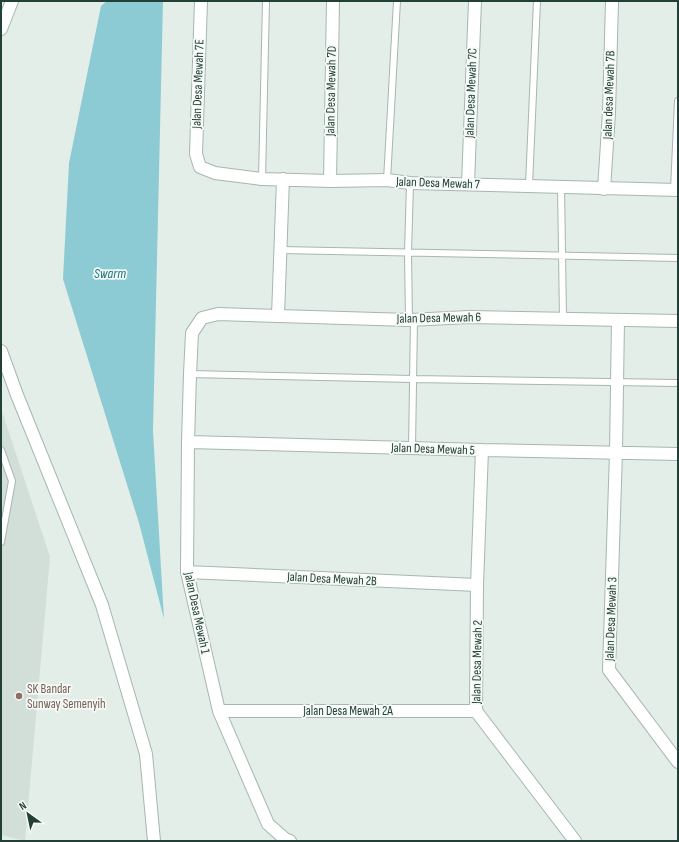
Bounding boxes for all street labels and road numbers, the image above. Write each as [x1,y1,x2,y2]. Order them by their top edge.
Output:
street label: Jalan Desa Mewah 7E [188,39,208,130]
street label: Jalan Desa Mewah 7D [322,46,340,137]
street label: Jalan Desa Mewah 7C [461,48,481,139]
street label: Jalan desa Mewah 7B [599,50,619,141]
street label: Jalan Desa Mewah 7 [395,174,481,192]
street label: Jalan Desa Mewah 6 [396,309,482,327]
street label: Jalan Desa Mewah 5 [390,440,475,458]
street label: Jalan Desa Mewah 2B [286,569,377,589]
street label: Jalan Desa Mewah 1 [180,570,214,656]
street label: Jalan Desa Mewah 3 [602,577,620,662]
street label: Jalan Desa Mewah 2 [468,620,486,705]
street label: Jalan Desa Mewah 2A [302,703,393,719]

